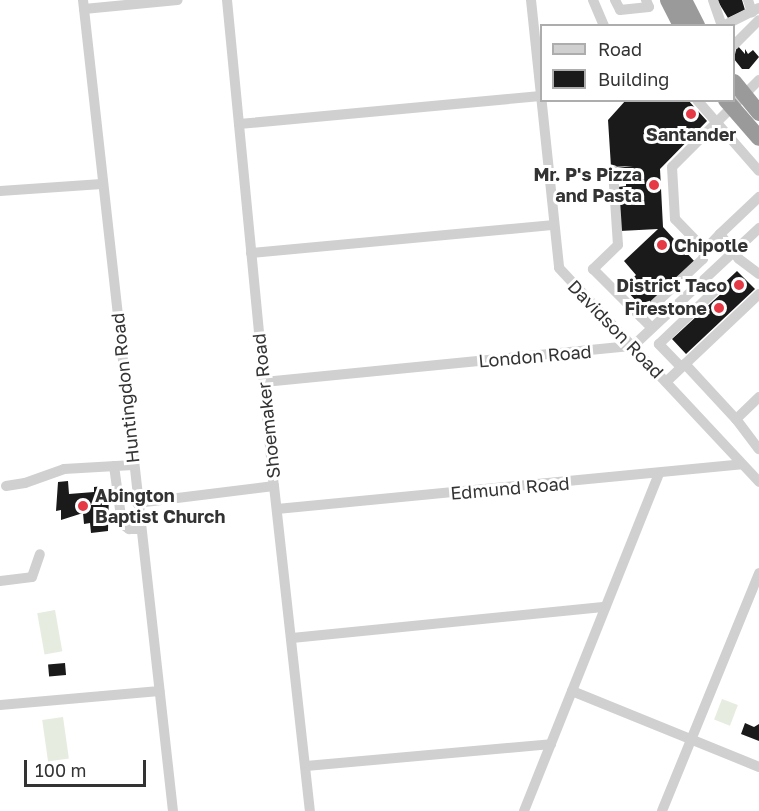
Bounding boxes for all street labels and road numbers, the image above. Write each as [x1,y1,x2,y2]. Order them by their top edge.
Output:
street label: Davidson Road [564,275,668,383]
street label: Huntingdon Road [106,312,144,464]
street label: Shoemaker Road [248,332,284,480]
street label: London Road [478,340,592,372]
street label: Edmund Road [450,472,570,504]

